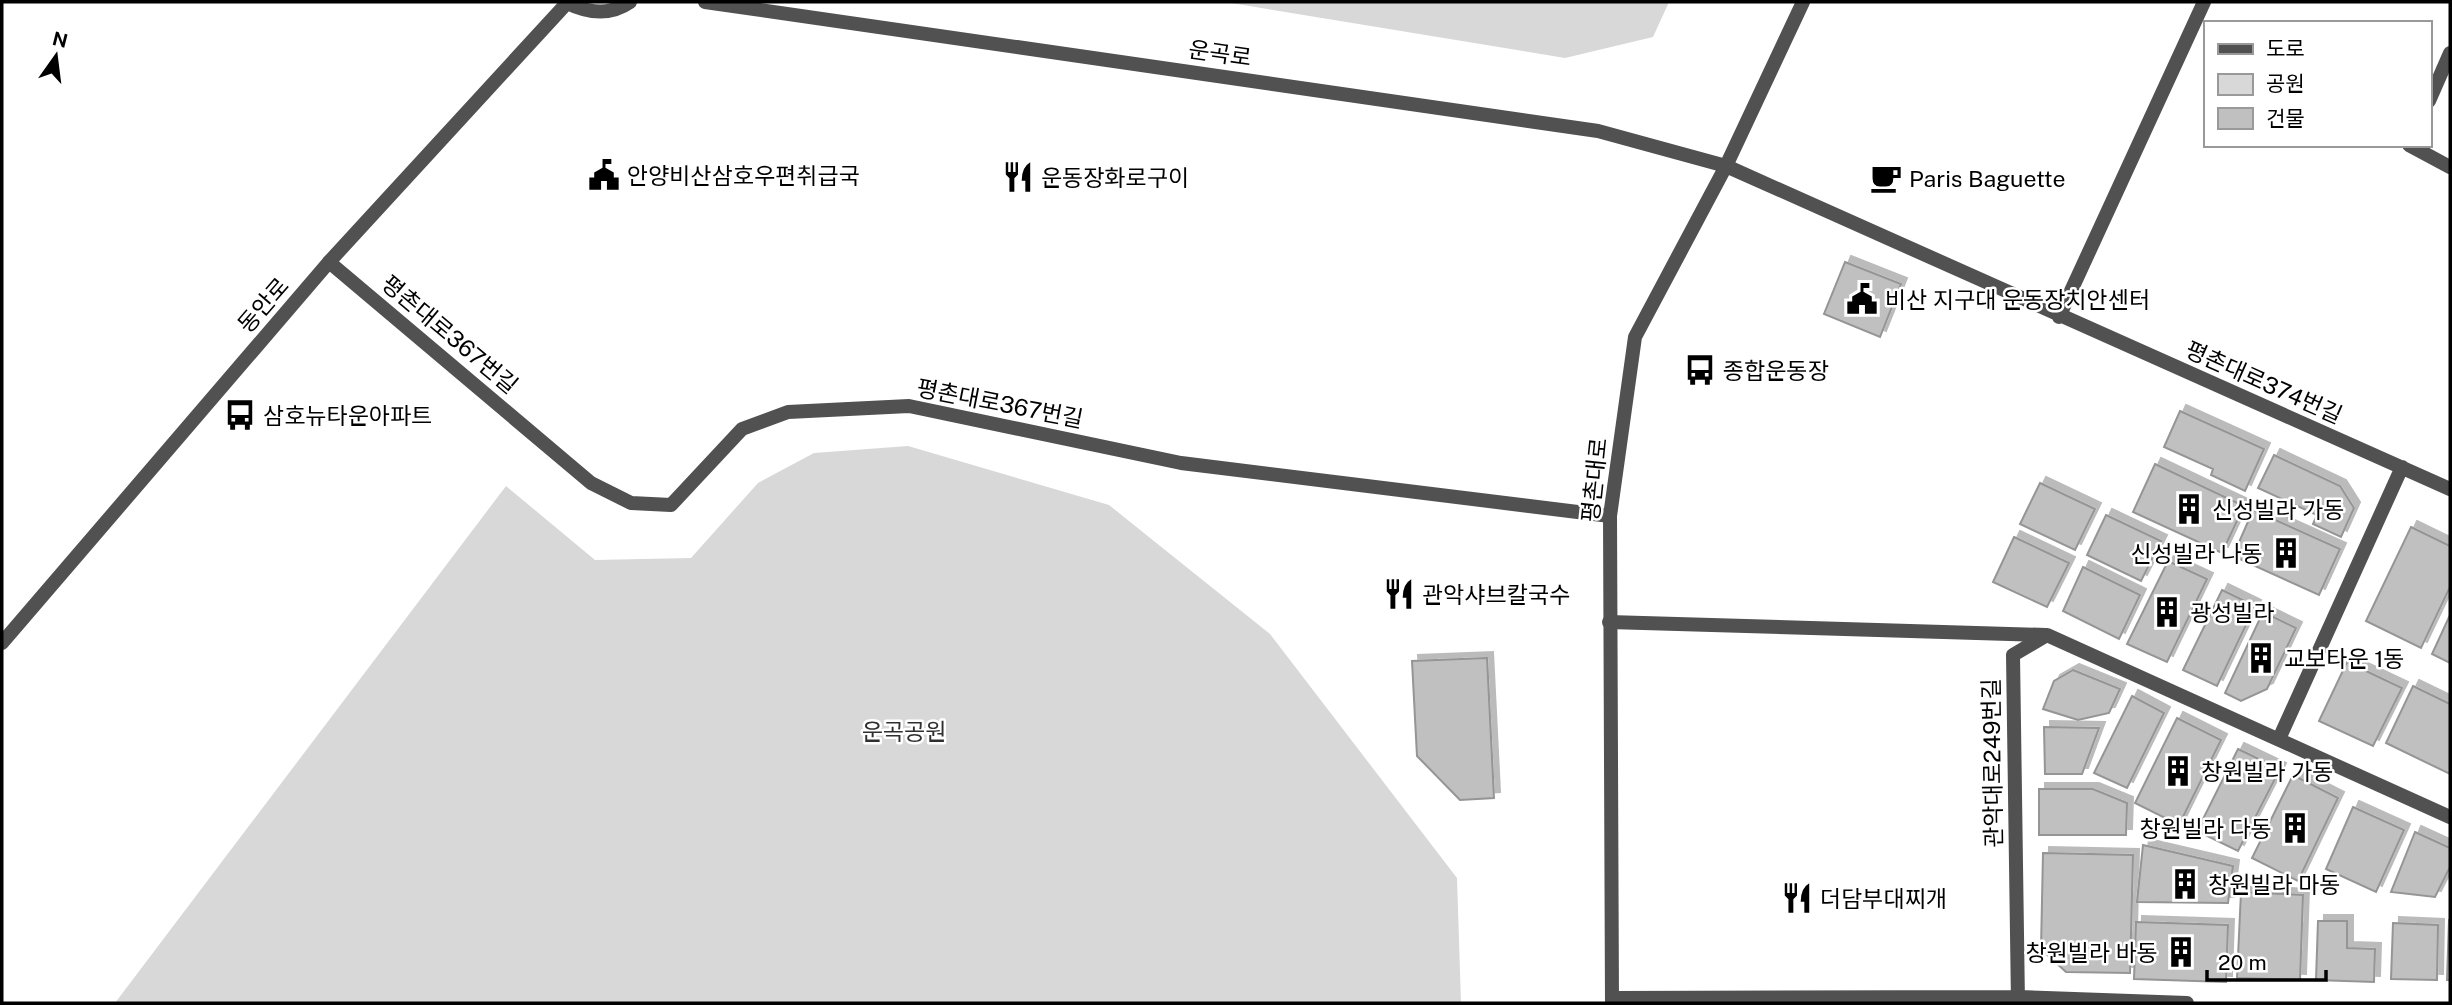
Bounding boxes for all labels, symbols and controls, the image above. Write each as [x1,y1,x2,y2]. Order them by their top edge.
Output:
north arrow [21,21,91,91]
legend [2204,21,2431,147]
text: N [50,27,70,52]
street label: 운곡로 [1187,35,1253,71]
text: 도로 [2266,36,2305,61]
text: 공원 [2266,71,2305,96]
text: 건물 [2266,106,2305,131]
public building icon: 안양비산삼호우편취급국 [587,158,621,192]
restaurant icon: 운동장화로구이 [1001,160,1035,194]
cafe icon: Paris Baguette [1869,161,1903,195]
place label: 안양비산삼호우편취급국 [627,162,860,189]
place label: 운동장화로구이 [1041,164,1189,191]
place label: Paris Baguette [1909,165,2065,192]
street label: 평촌대로367번길 [377,269,523,399]
street label: 동안로 [232,272,294,338]
public building icon: 비산 지구대 운동장치안센터 [1845,282,1879,316]
place label: 비산 지구대 운동장치안센터 [1885,286,2150,313]
street label: 평촌대로374번길 [2181,335,2347,429]
bus stop icon: 종합운동장 [1683,353,1717,387]
place label: 종합운동장 [1723,357,1829,384]
street label: 평촌대로367번길 [914,374,1086,432]
bus stop icon: 삼호뉴타운아파트 [223,398,257,432]
place label: 삼호뉴타운아파트 [263,402,432,429]
street label: 평촌대로 [1576,437,1612,523]
building icon: 신성빌라 가동 [2172,492,2206,526]
place label: 신성빌라 가동 [2212,496,2345,523]
building icon: 신성빌라 나동 [2269,536,2303,570]
place label: 신성빌라 나동 [2130,540,2263,567]
restaurant icon: 관악샤브칼국수 [1382,577,1416,611]
place label: 관악샤브칼국수 [1422,581,1570,608]
building icon: 광성빌라 [2150,595,2184,629]
place label: 광성빌라 [2190,599,2275,626]
building icon: 교보타운 1동 [2244,641,2278,675]
place label: 교보타운 1동 [2284,645,2405,672]
street label: 관악대로249번길 [1977,678,2007,848]
park label: 운곡공원 [862,718,946,745]
building icon: 창원빌라 가동 [2161,754,2195,788]
place label: 창원빌라 가동 [2201,758,2334,785]
building icon: 창원빌라 다동 [2278,811,2312,845]
place label: 창원빌라 다동 [2139,815,2272,842]
building icon: 창원빌라 마동 [2168,867,2202,901]
place label: 창원빌라 마동 [2208,871,2341,898]
restaurant icon: 더담부대찌개 [1780,881,1814,915]
place label: 더담부대찌개 [1820,885,1947,912]
building icon: 창원빌라 바동 [2164,935,2198,969]
place label: 창원빌라 바동 [2025,939,2158,966]
scale bar [2207,939,2326,983]
text: 20 m [2218,950,2267,975]

